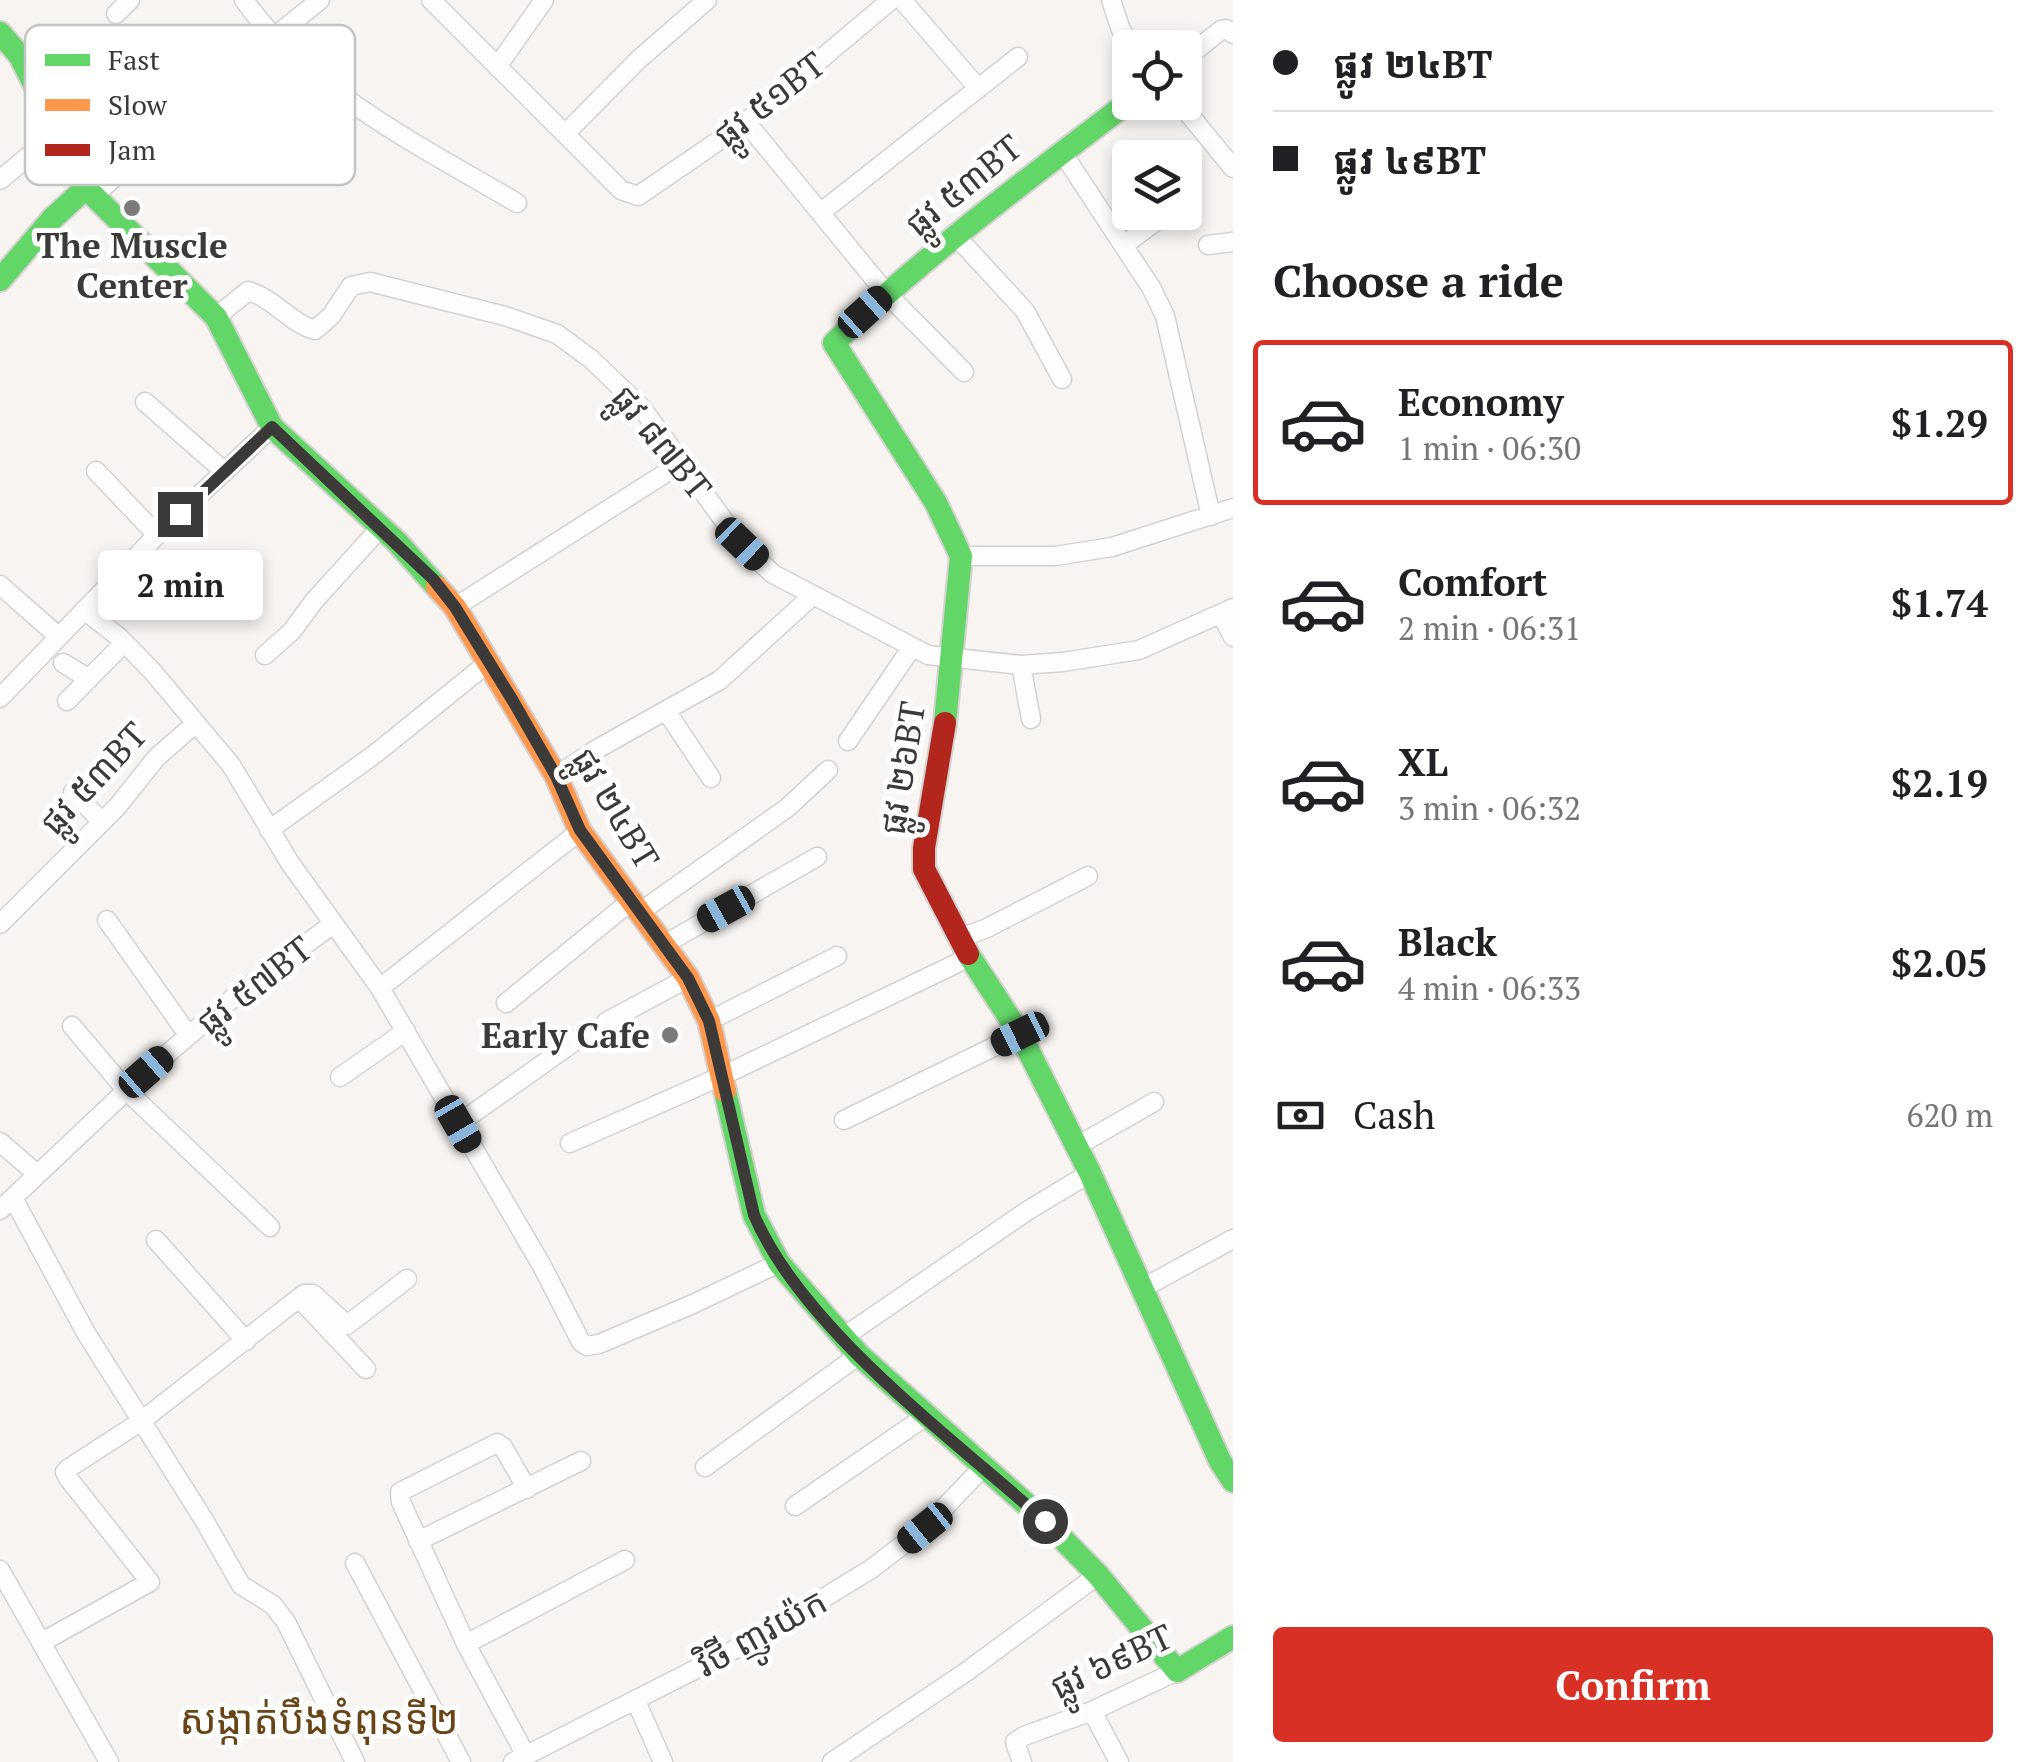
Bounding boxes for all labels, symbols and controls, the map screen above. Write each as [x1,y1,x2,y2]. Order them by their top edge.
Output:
legend [25,25,355,185]
map controls [1112,30,1202,230]
button: locate [1112,30,1202,120]
text: ផ្លូវ ២៤BT [1333,39,1492,89]
text: Fast [108,41,160,78]
street label: ផ្លូវ ៥១BT [704,41,840,164]
text: Slow [108,86,168,123]
street label: ផ្លូវ ៥៣BT [895,124,1037,253]
text: Jam [108,131,156,168]
text: ផ្លូវ ៤៩BT [1333,135,1486,185]
button: layers [1112,140,1202,230]
marker: The Muscle Center [121,197,143,219]
place label: The Muscle Center [36,222,228,308]
text: Choose a ride [1273,250,1564,310]
car [833,281,897,343]
street label: ផ្លូវ ៨៧BT [594,375,722,515]
text: Economy [1398,377,1564,427]
icon: car [1278,378,1368,468]
text: $1.29 [1891,398,1988,448]
text: 1 min · 06:30 [1398,427,1581,469]
route end [158,492,203,537]
car [710,512,774,576]
callout: 2 min [98,549,262,619]
text: Comfort [1398,557,1547,607]
icon: car [1278,558,1368,648]
text: 2 min [137,564,224,606]
text: $1.74 [1891,578,1988,628]
text: 2 min · 06:31 [1398,607,1581,649]
street label: ផ្លូវ ២៦BT [869,698,944,839]
street label: ផ្លូវ ៥៣BT [29,712,164,850]
text: XL [1398,737,1448,787]
icon: car [1278,738,1368,828]
street label: ផ្លូវ ២៤BT [554,739,670,882]
text: $2.19 [1891,758,1988,808]
text: 3 min · 06:32 [1398,787,1581,829]
car [692,881,760,937]
text: Black [1398,917,1497,967]
icon: car [1278,918,1368,1008]
street label: ផ្លូវ ៥៧BT [187,925,327,1052]
text: $2.05 [1891,938,1988,988]
text: 4 min · 06:33 [1398,967,1581,1009]
car [986,1007,1054,1061]
place label: Early Cafe [481,1012,650,1058]
marker: Early Cafe [659,1024,681,1046]
car [114,1041,178,1103]
icon: cash [1273,1088,1328,1143]
text: Cash [1353,1090,1435,1140]
car [430,1091,486,1157]
text: 620 m [1906,1094,1993,1136]
car [892,1497,958,1559]
route start [1023,1499,1068,1544]
street label: វិថី ញូវយ៉ក [687,1577,838,1694]
street label: ផ្លូវ ៦៩BT [1042,1613,1183,1718]
button: Confirm [1273,1627,1993,1742]
district label: សង្កាត់បឹងទំពុនទី២ [179,1692,459,1745]

